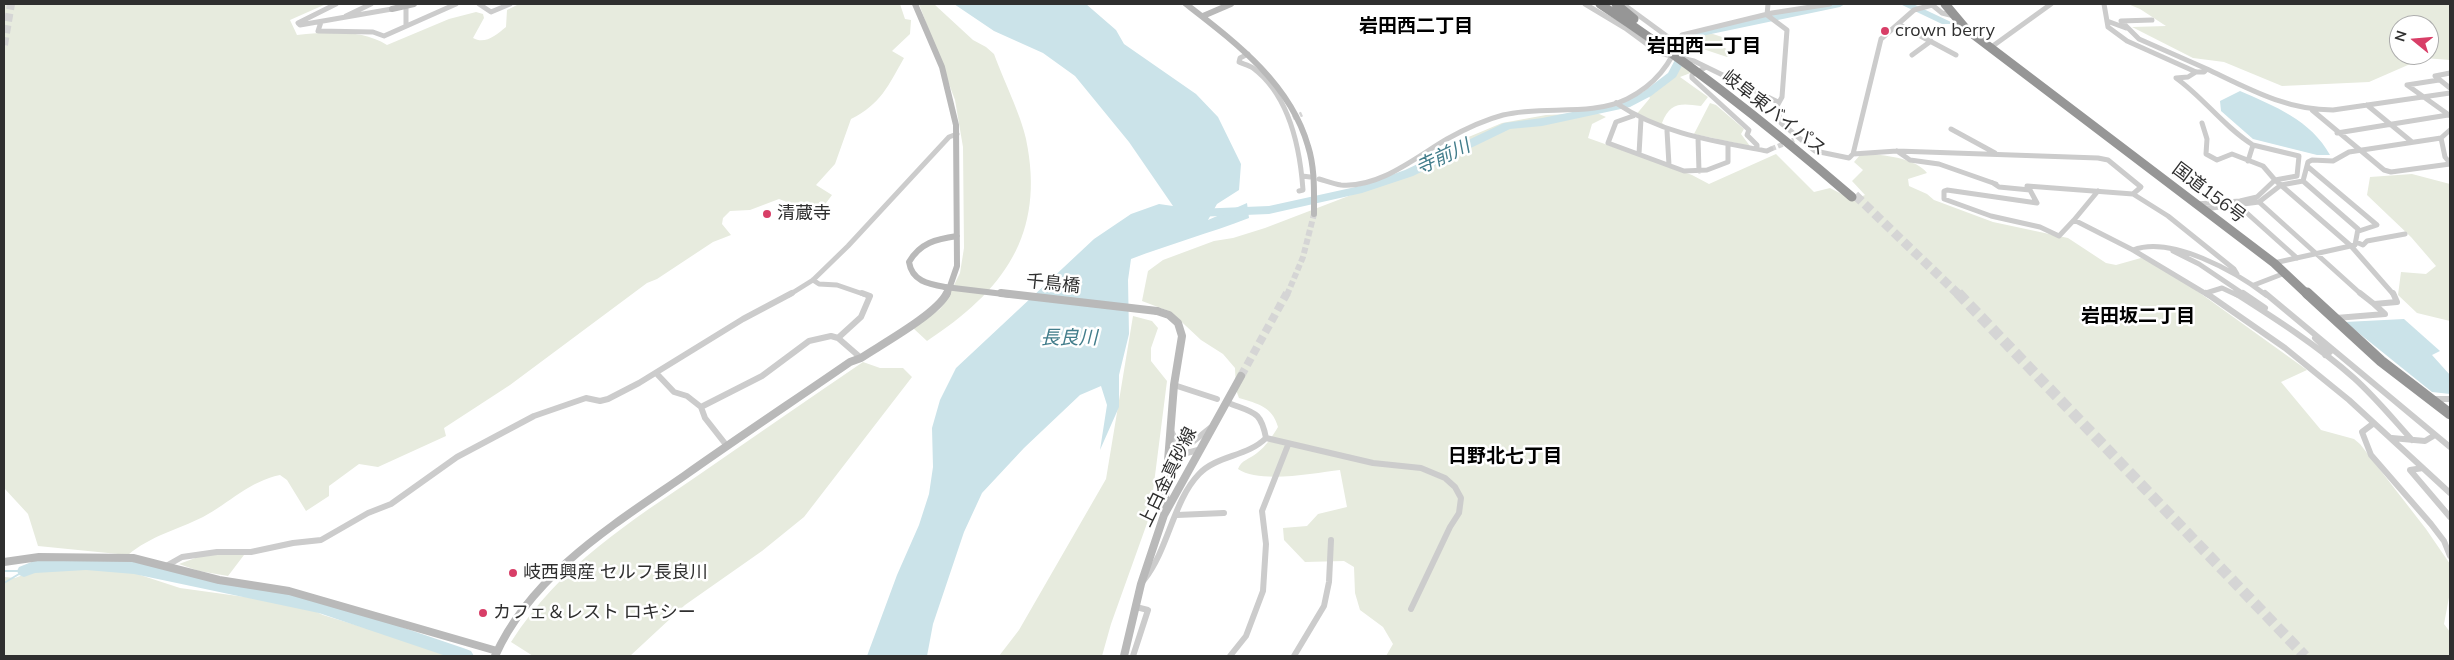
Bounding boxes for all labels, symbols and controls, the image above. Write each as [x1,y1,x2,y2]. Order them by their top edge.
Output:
district label: 岩田西二丁目 [1359,15,1473,37]
north arrow [2389,15,2439,65]
place label: crown berry [1895,20,1995,42]
marker: crown berry [1879,25,1891,37]
text: N [2390,28,2411,44]
district label: 岩田西一丁目 [1647,35,1761,57]
street label: 岐阜東バイパス [1718,66,1830,160]
water label: 寺前川 [1412,135,1474,179]
street label: 国道156号 [2168,158,2250,228]
place label: 清蔵寺 [777,203,831,225]
marker: 清蔵寺 [761,208,773,220]
street label: 千鳥橋 [1025,270,1081,298]
district label: 岩田坂二丁目 [2081,305,2195,327]
water label: 長良川 [1041,327,1097,349]
street label: 上白金真砂線 [1135,424,1201,530]
district label: 日野北七丁目 [1448,445,1562,467]
place label: 岐西興産 セルフ長良川 [523,562,708,584]
marker: 岐西興産 セルフ長良川 [507,567,519,579]
place label: カフェ＆レスト ロキシー [493,602,696,624]
marker: カフェ＆レスト ロキシー [477,607,489,619]

